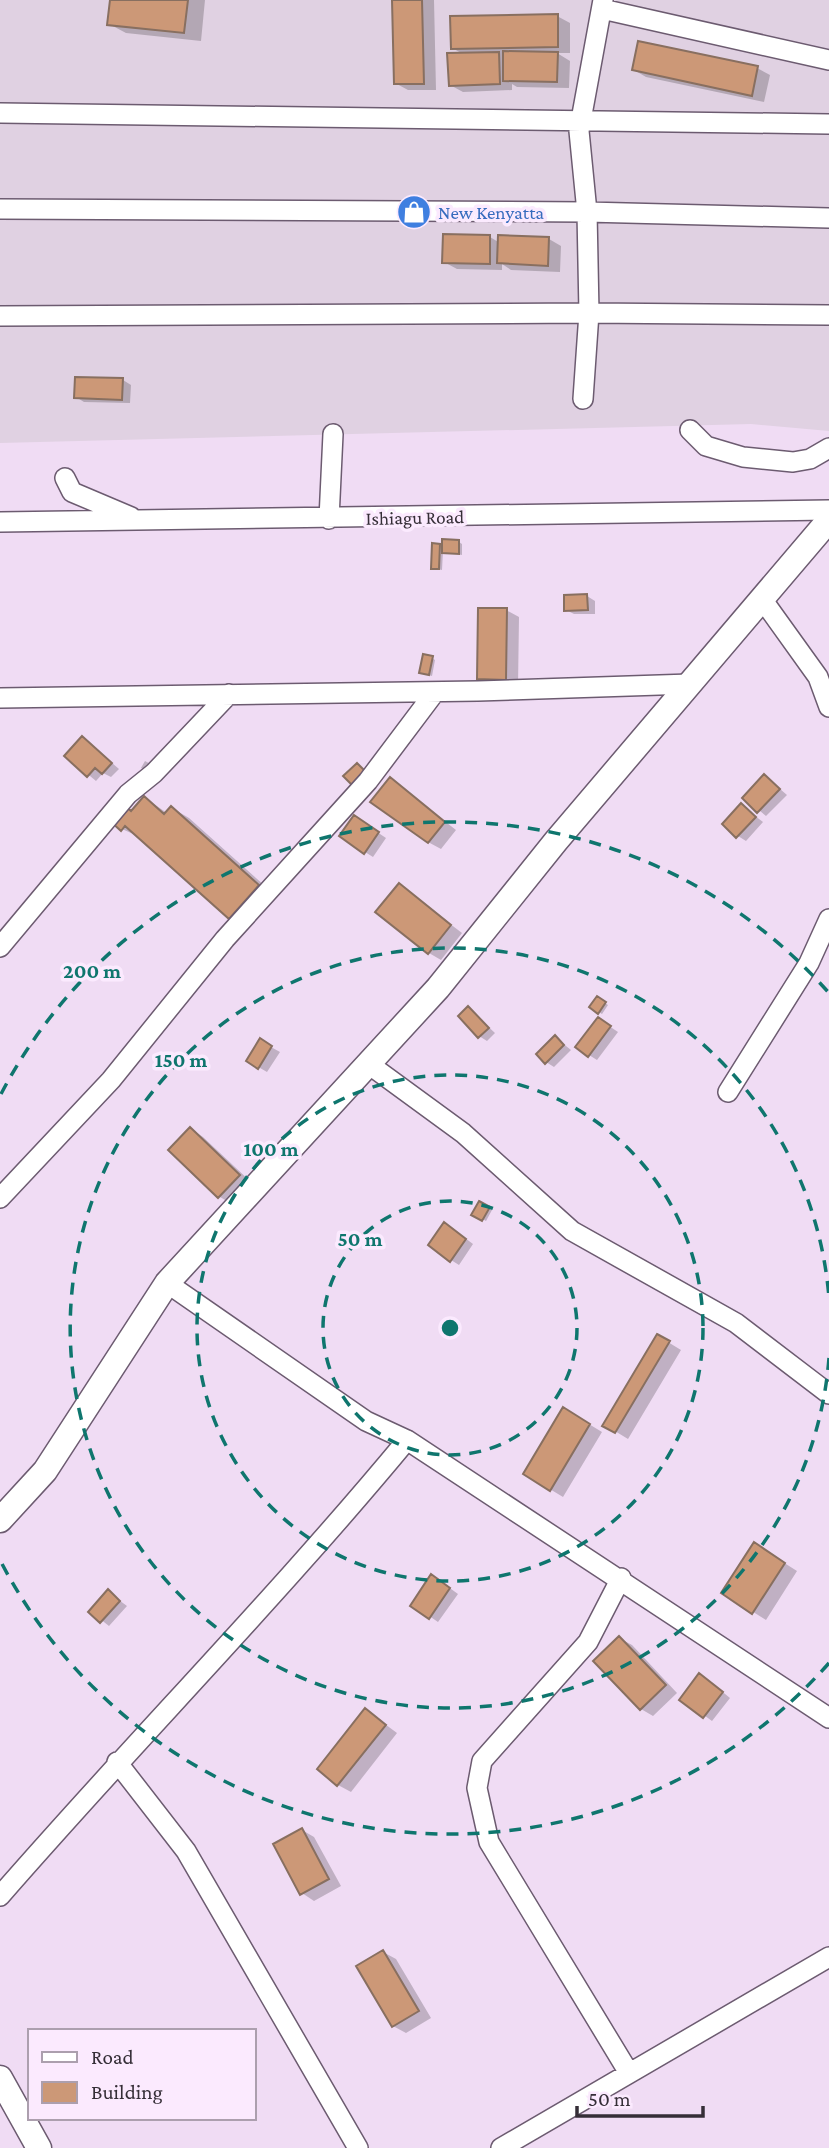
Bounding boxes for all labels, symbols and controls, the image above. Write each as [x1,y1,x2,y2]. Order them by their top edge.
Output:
shop icon: New Kenyatta [395,193,433,231]
place label: New Kenyatta [438,202,544,223]
street label: Ishiagu Road [366,506,464,529]
text: 200 m [63,959,121,983]
text: 150 m [155,1048,208,1072]
text: 100 m [243,1137,299,1161]
text: 50 m [338,1227,383,1251]
centre of rings [438,1316,462,1340]
legend [28,2029,256,2120]
text: Road [91,2045,134,2069]
scale bar [577,2074,703,2118]
text: Building [91,2080,163,2104]
text: 50 m [588,2087,631,2111]

